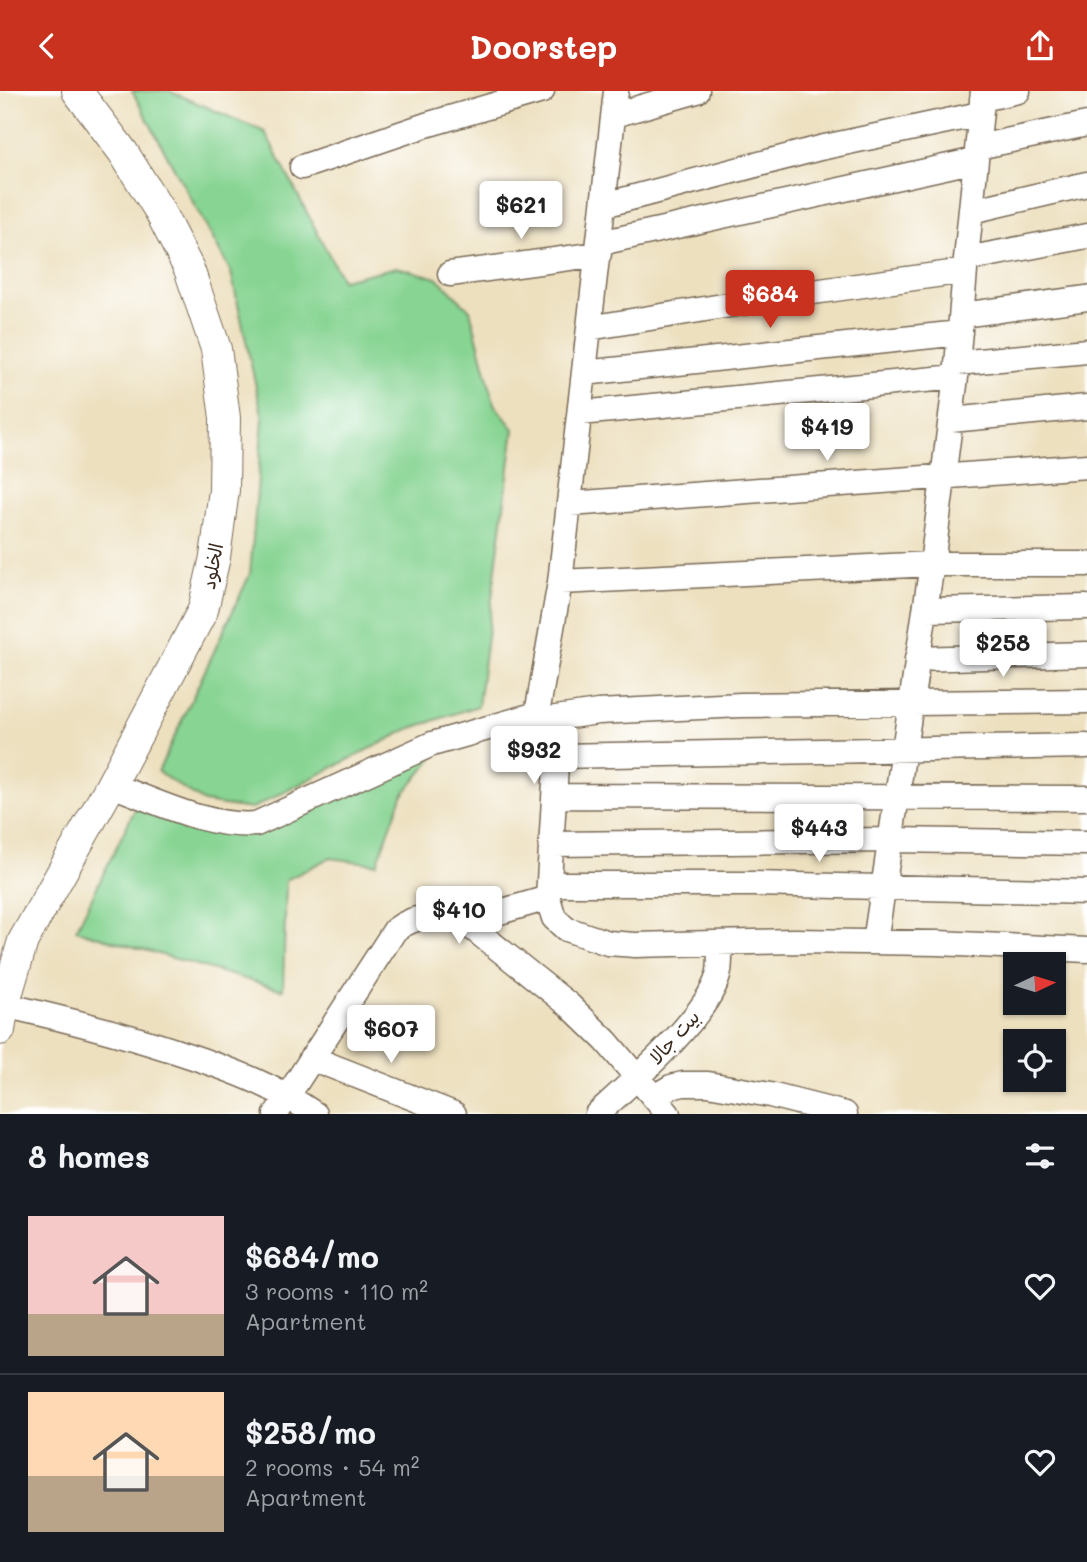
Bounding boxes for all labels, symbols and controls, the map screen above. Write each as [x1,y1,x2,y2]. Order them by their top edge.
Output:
text: Doorstep [469,25,618,67]
icon: back [28,27,66,65]
icon: share [1021,27,1059,65]
pin: $621 [480,181,562,241]
text: $621 [495,189,547,219]
pin: $684 [729,271,811,330]
text: $684 [742,278,798,308]
pin: $419 [786,403,868,463]
text: $419 [801,411,853,441]
street label: الخلود [195,541,228,591]
pin: $258 [962,619,1044,679]
text: $258 [976,627,1030,657]
pin: $932 [493,727,575,786]
text: $932 [507,734,561,764]
pin: $443 [778,805,860,864]
text: $443 [790,812,848,842]
pin: $410 [418,887,500,946]
text: $410 [432,894,486,924]
north arrow [1003,952,1066,1015]
map controls [1003,952,1066,1092]
street label: بيت جالا [643,1004,705,1069]
pin: $607 [350,1005,432,1065]
text: $607 [363,1013,419,1043]
button: locate [1003,1029,1066,1092]
text: 8 homes [28,1136,150,1176]
icon: filters [1021,1137,1059,1175]
text: $684/mo [245,1236,379,1276]
icon: home [84,1244,168,1328]
icon: heart [1021,1267,1059,1305]
text: 3 rooms · 110 m² [245,1276,428,1306]
text: Apartment [245,1306,367,1336]
text: $258/mo [245,1412,376,1452]
icon: home [84,1420,168,1504]
icon: heart [1021,1443,1059,1481]
text: 2 rooms · 54 m² [245,1452,420,1482]
text: Apartment [245,1482,367,1512]

